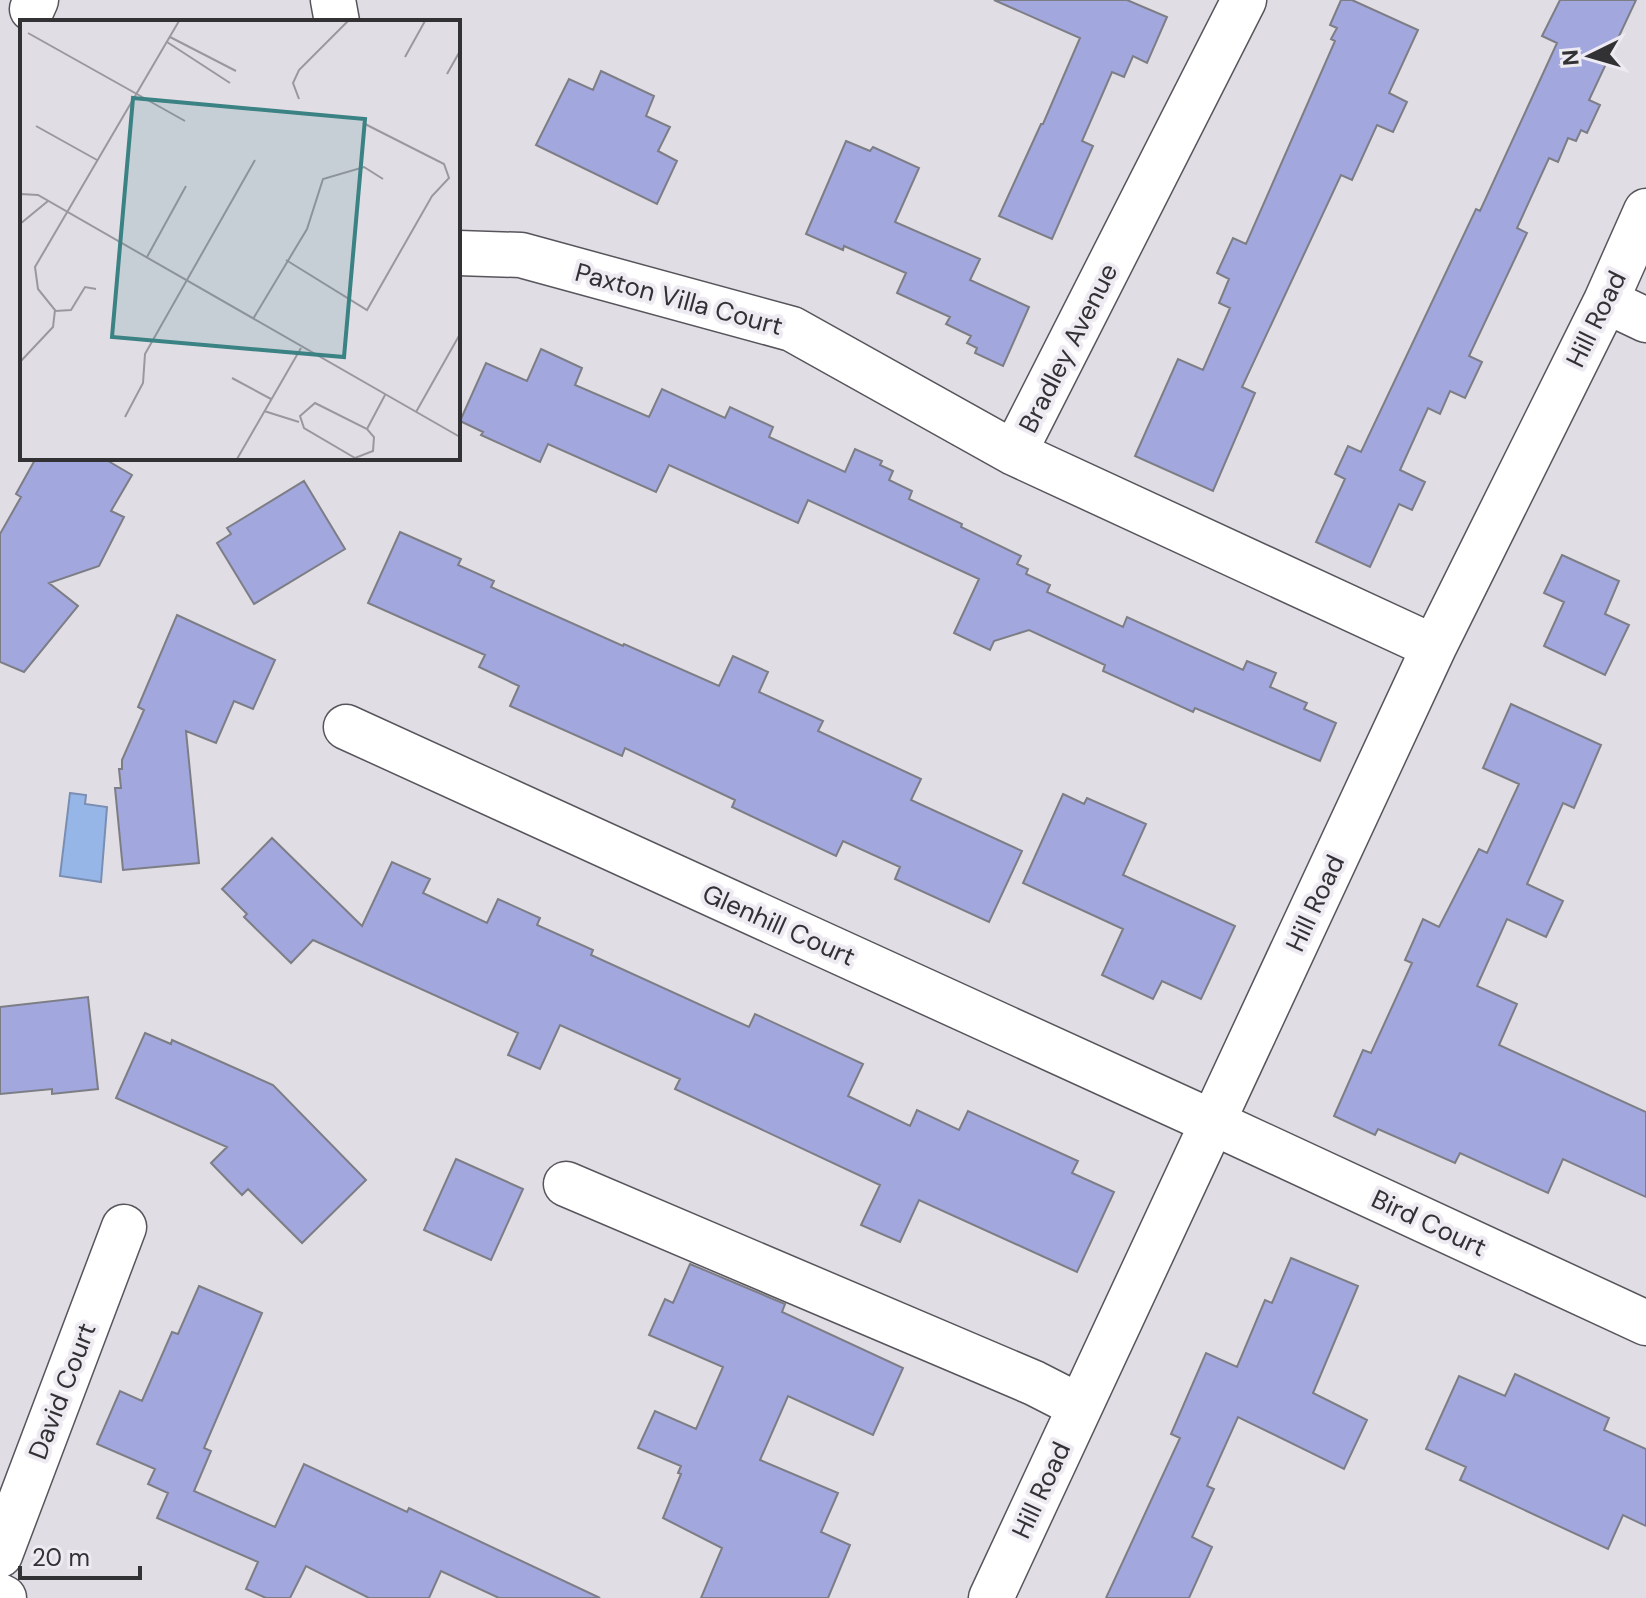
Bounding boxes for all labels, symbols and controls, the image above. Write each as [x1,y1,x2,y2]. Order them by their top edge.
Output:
north arrow [1550,16,1630,96]
inset map [20,20,460,460]
text: N [1555,48,1586,67]
street label: Paxton Villa Court [571,255,787,343]
street label: Bradley Avenue [1011,258,1125,438]
street label: Hill Road [1558,265,1634,373]
street label: Hill Road [1278,849,1352,957]
street label: Glenhill Court [697,876,861,974]
street label: Bird Court [1366,1182,1492,1264]
street label: David Court [20,1318,104,1464]
street label: Hill Road [1004,1436,1078,1544]
scale bar [20,1530,140,1580]
text: 20 m [32,1542,90,1573]

